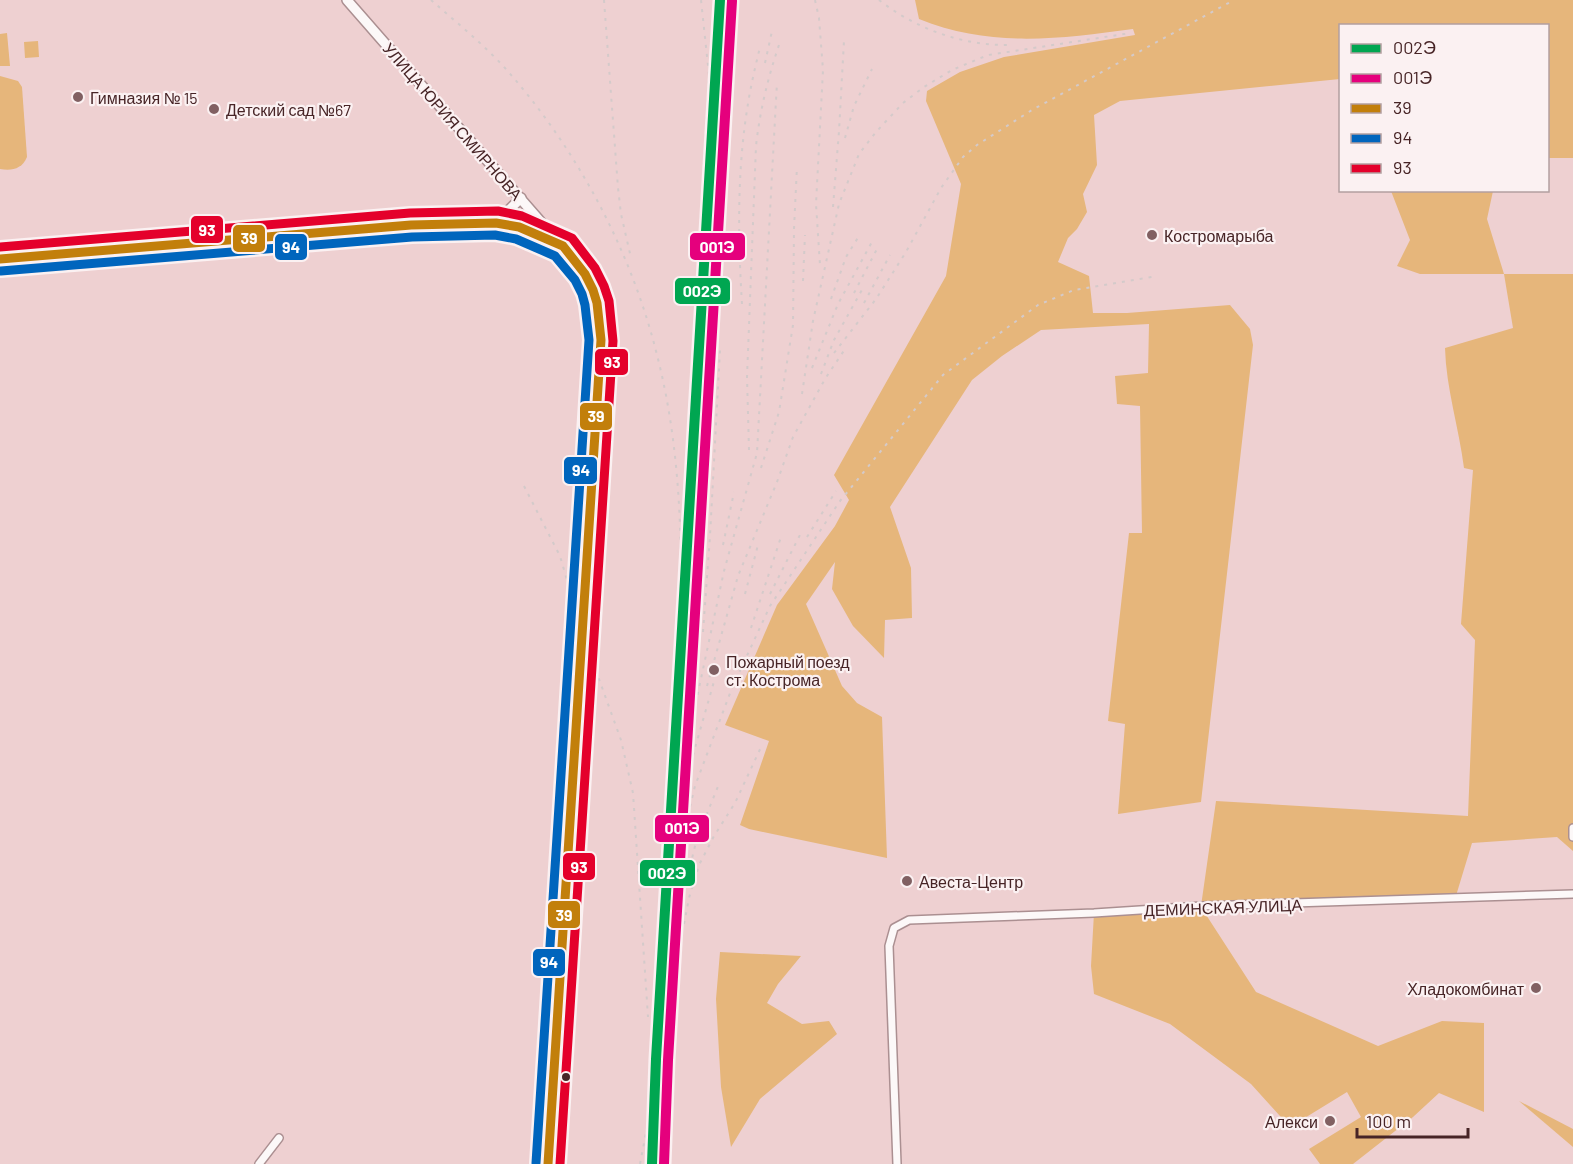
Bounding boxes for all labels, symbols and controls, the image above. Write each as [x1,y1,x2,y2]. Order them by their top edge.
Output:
legend [1339,24,1549,192]
text: 002Э [1393,36,1436,58]
street label: УЛИЦА ЮРИЯ СМИРНОВА [380,38,527,204]
text: 001Э [1393,66,1432,88]
place label: Гимназия № 15 [90,88,198,107]
marker: Гимназия № 15 [71,90,85,104]
text: 39 [1393,96,1412,118]
place label: Детский сад №67 [226,100,351,119]
marker: Детский сад №67 [207,102,221,116]
text: 94 [1393,126,1412,148]
text: 93 [1393,156,1412,178]
line badge: 93 [190,215,224,244]
text: 93 [198,220,216,239]
line badge: 39 [232,224,266,253]
place label: Костромарыба [1164,226,1273,245]
text: 39 [240,228,258,247]
marker: Костромарыба [1145,228,1159,242]
line badge: 001Э [689,232,746,261]
line badge: 94 [274,233,308,261]
text: 94 [282,237,300,256]
text: 001Э [699,237,735,256]
line badge: 002Э [674,277,731,305]
text: 002Э [683,281,721,300]
line badge: 93 [594,348,629,376]
text: 93 [603,352,621,371]
line badge: 39 [579,402,613,431]
text: 39 [587,406,605,425]
line badge: 94 [563,456,598,485]
text: 94 [572,460,590,479]
place label: Пожарный поезд ст. Кострома [726,652,850,689]
marker: Пожарный поезд ст. Кострома [707,663,721,677]
line badge: 001Э [654,814,710,843]
text: 001Э [664,818,700,837]
line badge: 93 [562,852,596,881]
text: 93 [570,857,588,876]
line badge: 002Э [639,859,696,887]
text: 002Э [648,863,686,882]
place label: Авеста-Центр [919,872,1023,891]
marker: Авеста-Центр [900,874,914,888]
street label: ДЕМИНСКАЯ УЛИЦА [1144,895,1303,919]
line badge: 39 [547,900,581,929]
text: 39 [555,905,573,924]
line badge: 94 [532,948,566,977]
text: 94 [540,952,558,971]
place label: Хладокомбинат [1407,979,1525,998]
marker: Хладокомбинат [1529,981,1543,995]
unlabelled marker [560,1071,572,1083]
scale bar [1357,1101,1468,1139]
text: 100 m [1366,1110,1411,1132]
place label: Алекси [1265,1112,1318,1131]
marker: Алекси [1323,1114,1337,1128]

